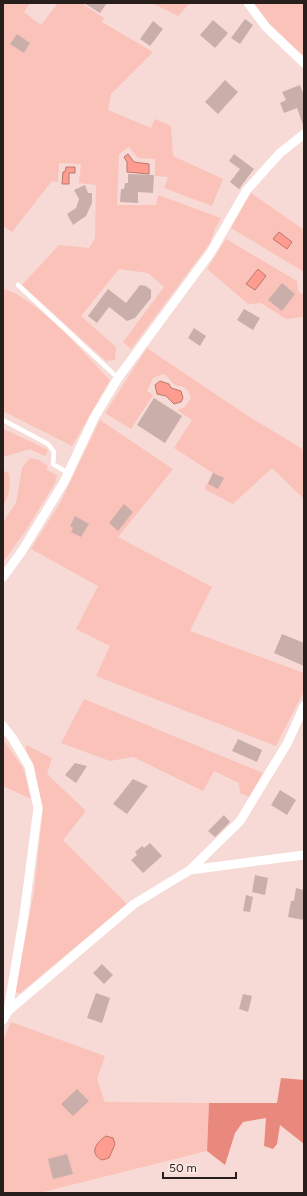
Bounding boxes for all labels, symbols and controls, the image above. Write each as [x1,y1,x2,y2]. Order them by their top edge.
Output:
scale bar [163,1154,236,1180]
text: 50 m [169,1161,197,1175]

